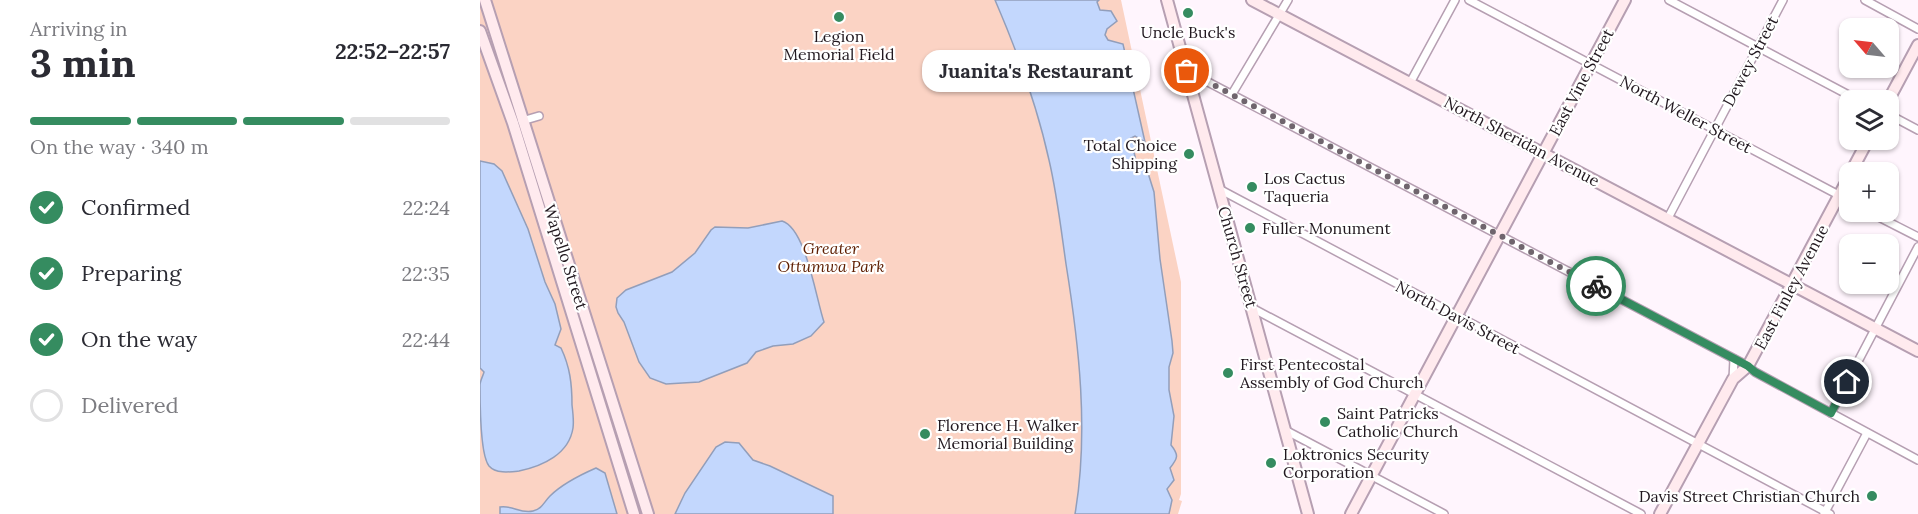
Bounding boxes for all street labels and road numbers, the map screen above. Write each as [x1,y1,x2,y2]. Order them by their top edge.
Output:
street label: Dewey Street [1718,12,1783,110]
street label: East Vine Street [1544,24,1618,139]
street label: North Weller Street [1617,71,1756,158]
street label: North Sheridan Avenue [1441,92,1603,191]
street label: Wapello Street [540,202,593,313]
street label: Church Street [1214,204,1262,311]
street label: East Finley Avenue [1750,221,1833,353]
street label: North Davis Street [1392,276,1524,359]

